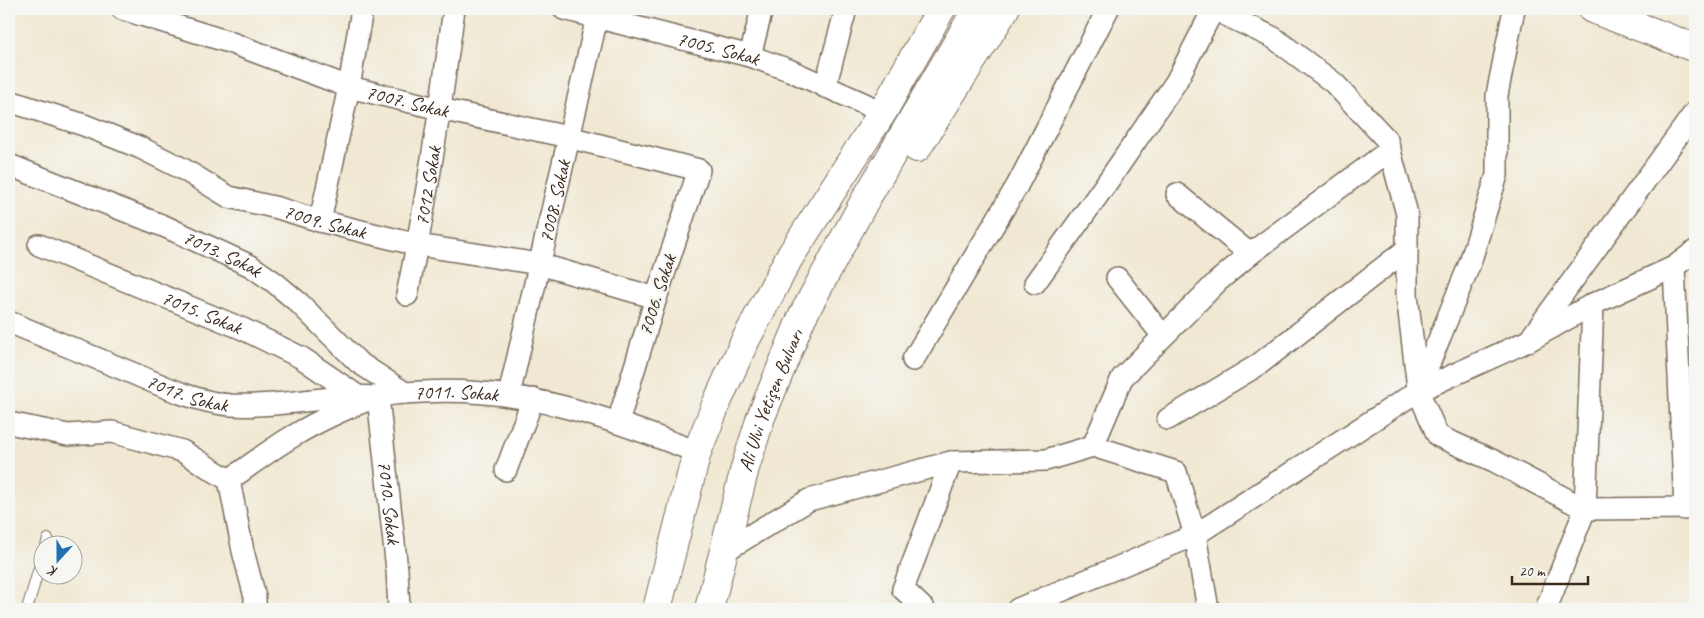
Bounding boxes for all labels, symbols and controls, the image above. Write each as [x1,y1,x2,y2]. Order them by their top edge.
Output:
street label: 7005. Sokak [674,26,764,71]
street label: 7007. Sokak [363,79,452,123]
street label: 7012 Sokak [408,143,447,228]
street label: 7008. Sokak [532,156,576,245]
street label: 7009. Sokak [281,198,370,245]
street label: 7013. Sokak [179,224,268,283]
street label: 7006. Sokak [632,250,682,339]
street label: 7015. Sokak [158,284,247,340]
street label: Ali Ulvi Yetişen Bulvarı [732,324,809,474]
street label: 7017. Sokak [143,368,231,417]
street label: 7011. Sokak [414,379,501,407]
street label: 7010. Sokak [373,459,407,547]
north arrow [32,536,82,586]
scale bar [1512,553,1588,585]
text: K [44,561,60,581]
text: 20 m [1519,562,1546,581]

